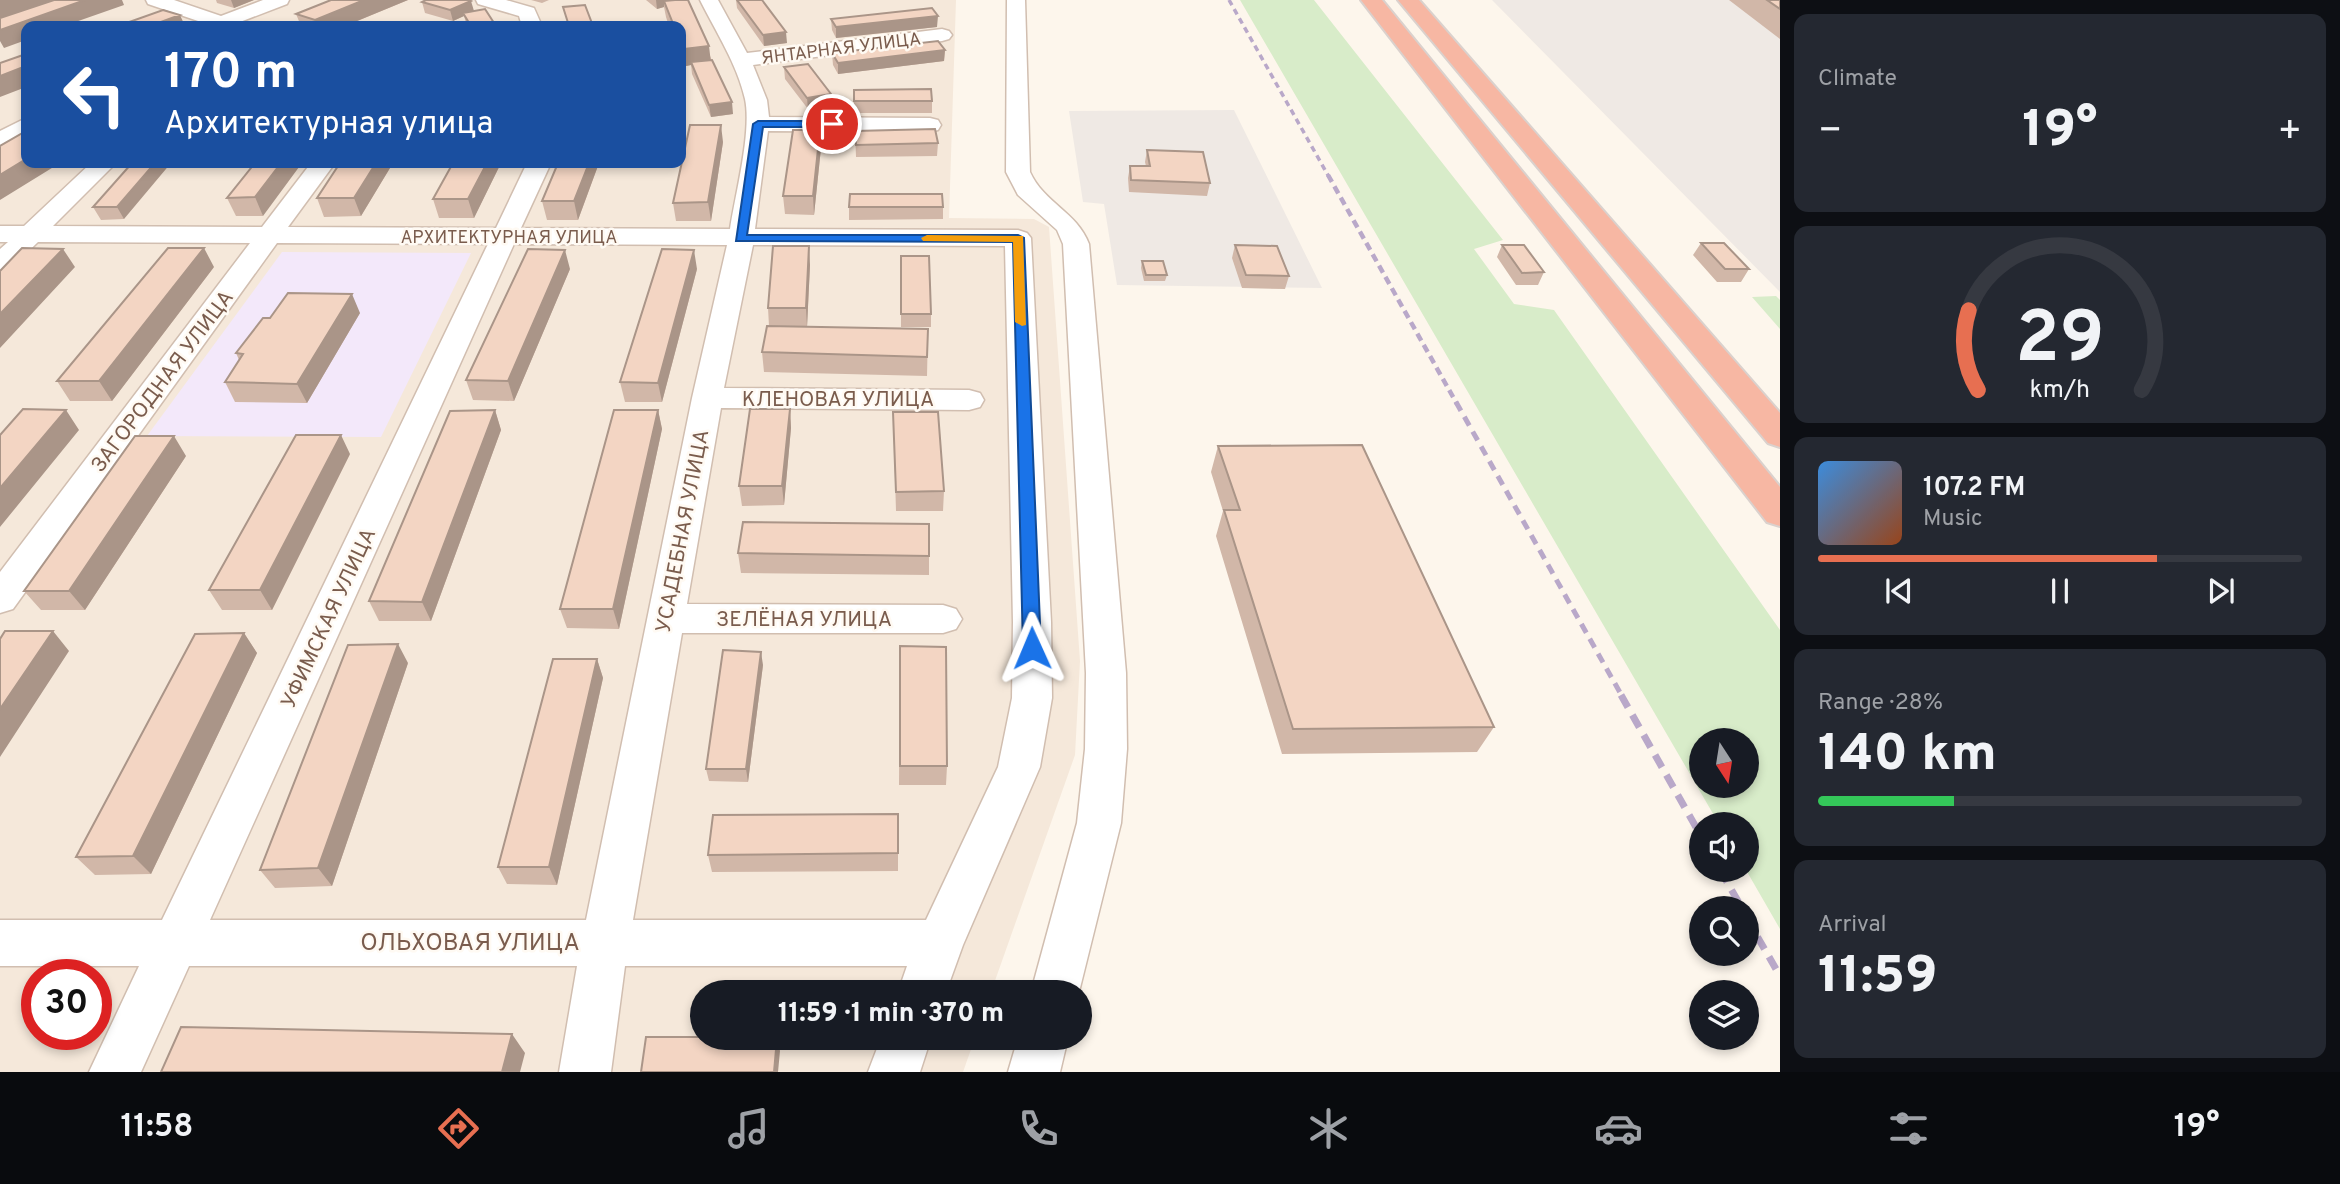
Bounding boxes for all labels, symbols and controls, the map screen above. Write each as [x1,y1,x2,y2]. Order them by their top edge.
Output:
street label: ЯНТАРНАЯ УЛИЦА [760,28,922,71]
text: 170 m [164,44,297,106]
icon: left [49,49,140,140]
text: Climate [1818,65,1897,94]
pin [802,94,862,154]
text: 19° [2022,99,2098,165]
text: Архитектурная улица [164,105,493,145]
icon: arrive [813,105,851,143]
text: − [1818,108,1843,157]
text: + [2277,108,2302,157]
street label: АРХИТЕКТУРНАЯ УЛИЦА [401,227,617,250]
street label: ЗАГОРОДНАЯ УЛИЦА [86,285,241,478]
text: 29 [2015,297,2105,389]
text: km/h [2030,375,2090,407]
street label: КЛЕНОВАЯ УЛИЦА [742,387,934,414]
street label: УСАДЕБНАЯ УЛИЦА [651,427,716,635]
text: 107.2 FM [1923,472,2025,505]
text: Music [1923,505,1983,534]
street label: УФИМСКАЯ УЛИЦА [276,524,383,713]
icon: previous [1880,572,1918,610]
icon: pause [2041,572,2079,610]
icon: next [2202,572,2240,610]
street label: ЗЕЛЁНАЯ УЛИЦА [716,607,892,634]
position arrow [995,611,1069,685]
text: Range · 28% [1818,689,1943,718]
text: 140 km [1818,723,1997,789]
north arrow [1689,728,1759,798]
map controls [1689,728,1759,1050]
button: sound [1689,812,1759,882]
button: search [1689,896,1759,966]
text: Arrival [1818,911,1887,940]
street label: ОЛЬХОВАЯ УЛИЦА [360,929,580,959]
text: 11:59 [1818,945,1938,1011]
speed limit sign: 30 [21,959,112,1050]
button: layers [1689,980,1759,1050]
text: 11:59 · 1 min · 370 m [778,998,1004,1031]
icon: directions [434,1104,483,1153]
icon: music [724,1104,773,1153]
icon: phone [1014,1104,1063,1153]
icon: climate [1304,1104,1353,1153]
icon: car [1594,1104,1643,1153]
icon: filters [1884,1104,1933,1153]
text: 11:58 [120,1108,194,1148]
text: 19° [2174,1108,2220,1148]

